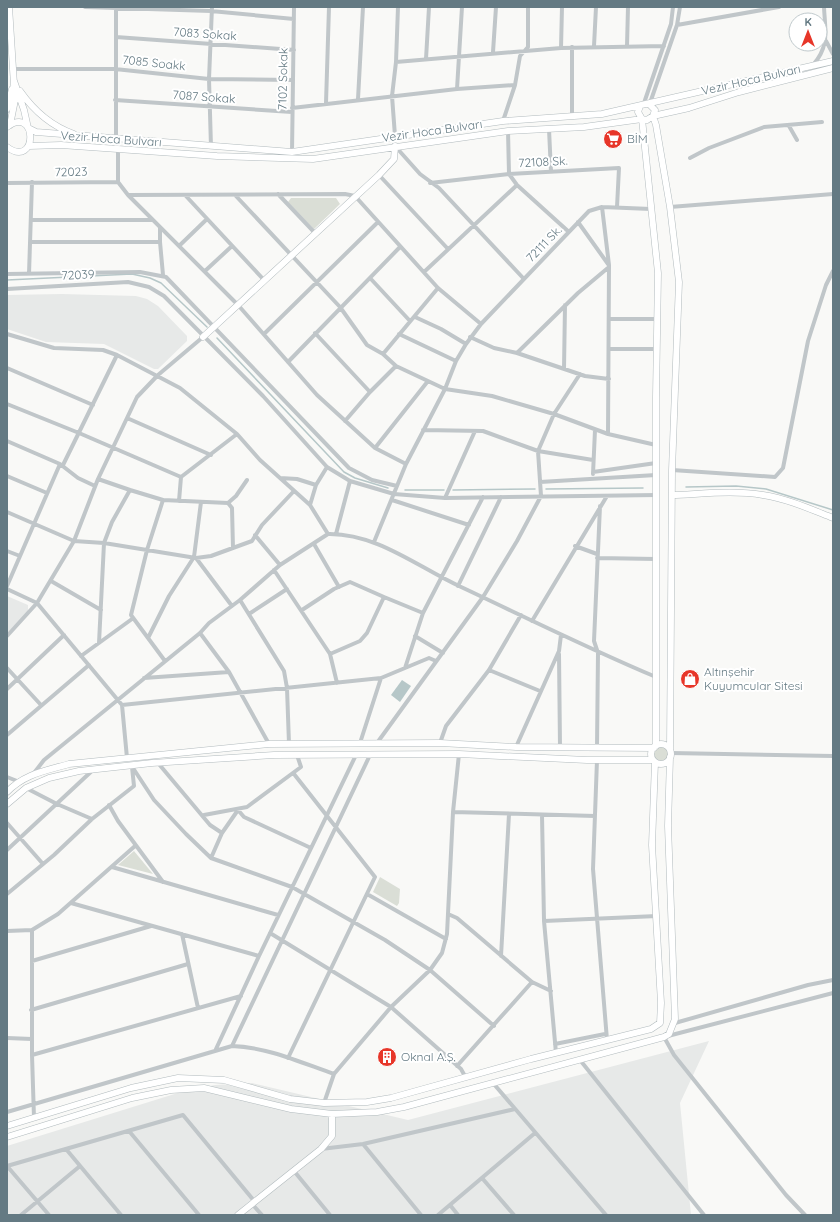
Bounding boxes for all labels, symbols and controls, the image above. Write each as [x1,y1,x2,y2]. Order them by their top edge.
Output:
north arrow [788,12,828,52]
text: K [804,15,812,29]
street label: 7083 Sokak [173,24,237,43]
street label: 7102 Sokak [274,48,291,110]
street label: 7085 Soakk [122,52,186,73]
street label: Vezir Hoca Bulvarı [700,61,802,98]
street label: 7087 Sokak [172,87,236,106]
street label: Vezir Hoca Bulvarı [381,116,483,145]
street label: Vezir Hoca Bulvarı [60,127,162,150]
supermarket icon: BİM [602,128,624,150]
place label: BİM [627,131,648,146]
street label: 72108 Sk. [518,153,568,170]
street label: 72023 [54,164,88,179]
street label: 72111 Sk. [523,222,565,265]
street label: 72039 [61,266,95,283]
place label: Altınşehir Kuyumcular Sitesi [704,664,803,693]
shop icon: Altınşehir Kuyumcular Sitesi [679,668,701,690]
building icon: Oknal A.Ş. [376,1046,398,1068]
place label: Oknal A.Ş. [401,1049,456,1064]

